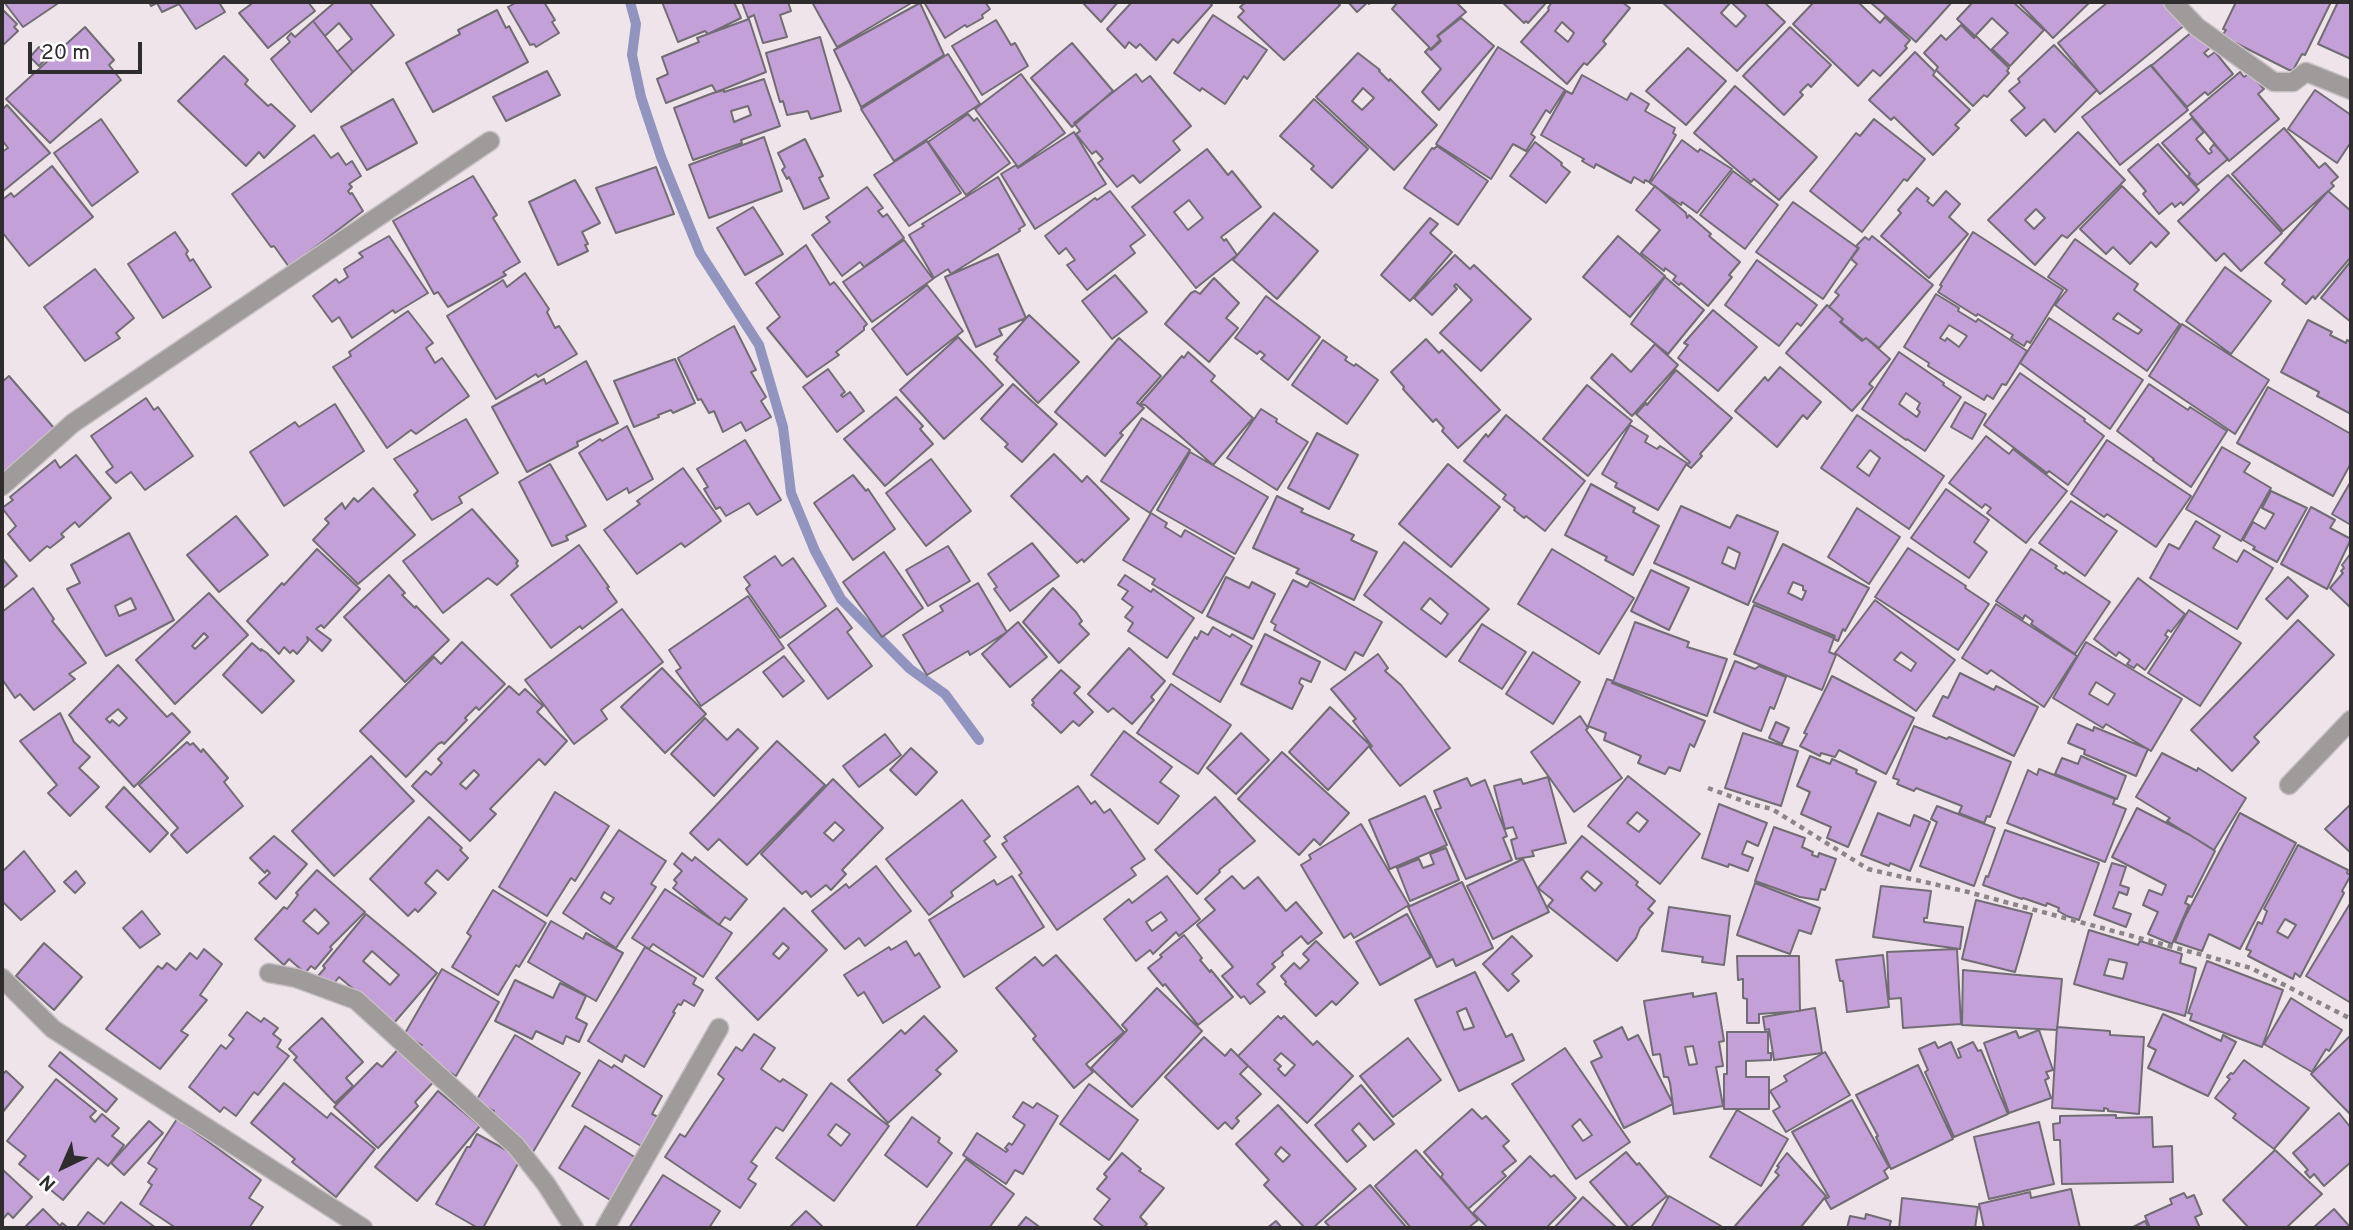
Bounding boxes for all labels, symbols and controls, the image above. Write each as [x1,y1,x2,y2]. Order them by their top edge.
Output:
scale bar [32,28,145,72]
text: 20 m [41,40,90,67]
north arrow [28,1132,98,1202]
text: N [35,1169,62,1195]

